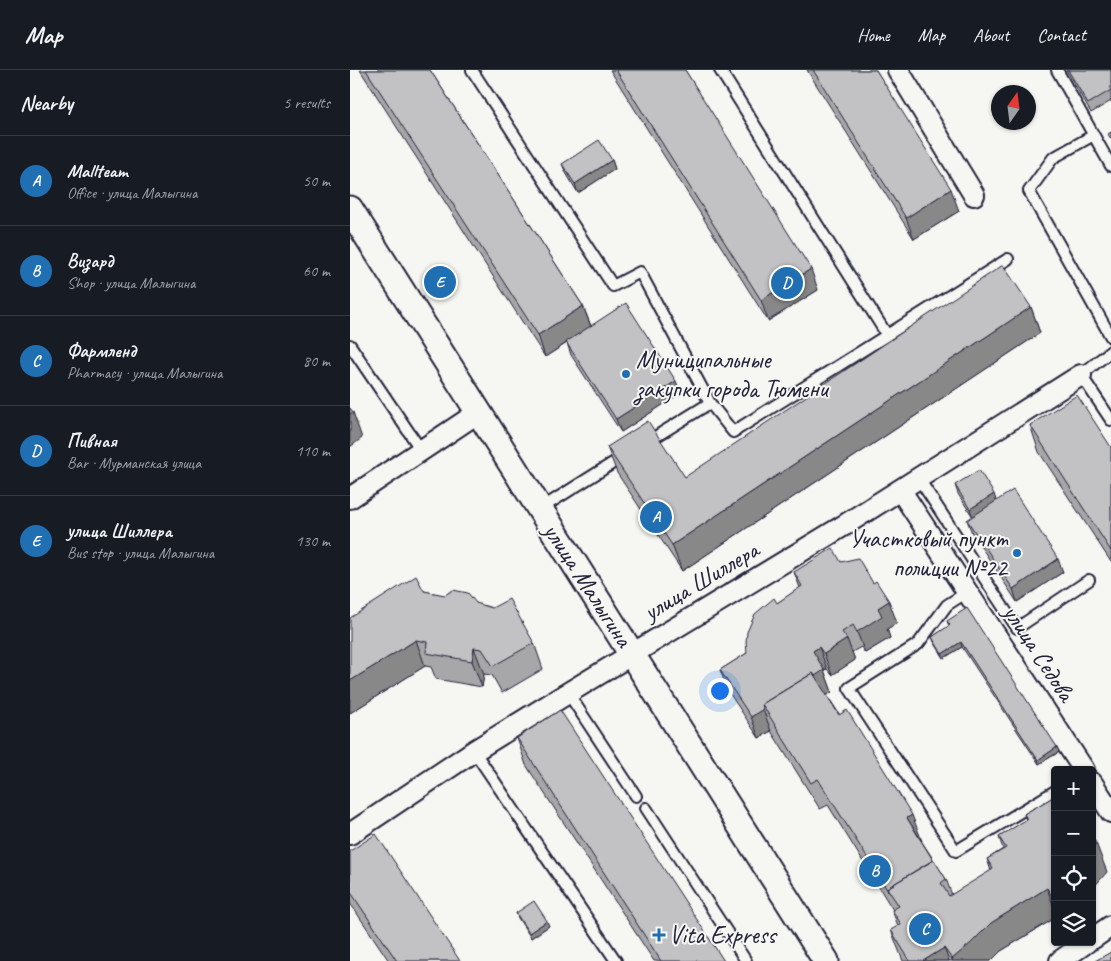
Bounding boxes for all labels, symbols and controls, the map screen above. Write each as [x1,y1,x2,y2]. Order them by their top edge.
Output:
text: Map [25,20,62,50]
text: Home [857,24,890,46]
text: Map [918,24,945,46]
text: About [973,24,1009,46]
text: Contact [1037,24,1086,46]
north arrow [991,85,1036,130]
text: Nearby [20,90,73,116]
text: 5 results [283,93,330,113]
text: Mallteam [67,159,128,183]
text: A [32,171,40,191]
text: 50 m [303,171,330,191]
text: Office · улица Малыгина [67,183,197,203]
text: Визард [67,249,113,273]
text: B [32,261,40,281]
text: 60 m [303,261,330,281]
pin: E [424,263,456,301]
pin: D [771,264,803,302]
text: Shop · улица Малыгина [67,273,195,293]
text: Фармленд [67,339,136,363]
place label: Муниципальные закупки города Тюмени [633,344,830,406]
text: C [32,351,40,371]
text: 80 m [303,351,330,371]
text: Pharmacy · улица Малыгина [67,363,222,383]
marker: Муниципальные закупки города Тюмени [620,368,632,380]
text: Пивная [67,429,117,453]
text: D [31,441,41,461]
text: 110 m [296,441,330,461]
text: Bar · Мурманская улица [67,453,201,473]
pin: A [640,498,672,536]
street label: улица Малыгина [535,515,641,655]
text: улица Шиллера [67,519,172,543]
place label: Участковый пункт полиции №22 [849,523,1009,584]
text: E [32,531,40,551]
text: 130 m [296,531,330,551]
street label: улица Шиллера [636,533,767,629]
text: Bus stop · улица Малыгина [67,543,214,563]
marker: Участковый пункт полиции №22 [1011,547,1023,559]
street label: улица Седова [995,597,1084,710]
your location [707,678,733,704]
map controls [1051,766,1096,946]
button: + [1051,766,1096,811]
button: − [1051,811,1096,856]
pin: B [859,852,891,890]
button: locate [1051,856,1096,901]
button: layers [1051,901,1096,946]
pin: C [909,910,941,948]
place label: Vita Express [669,919,778,951]
marker: Vita Express [653,929,665,941]

